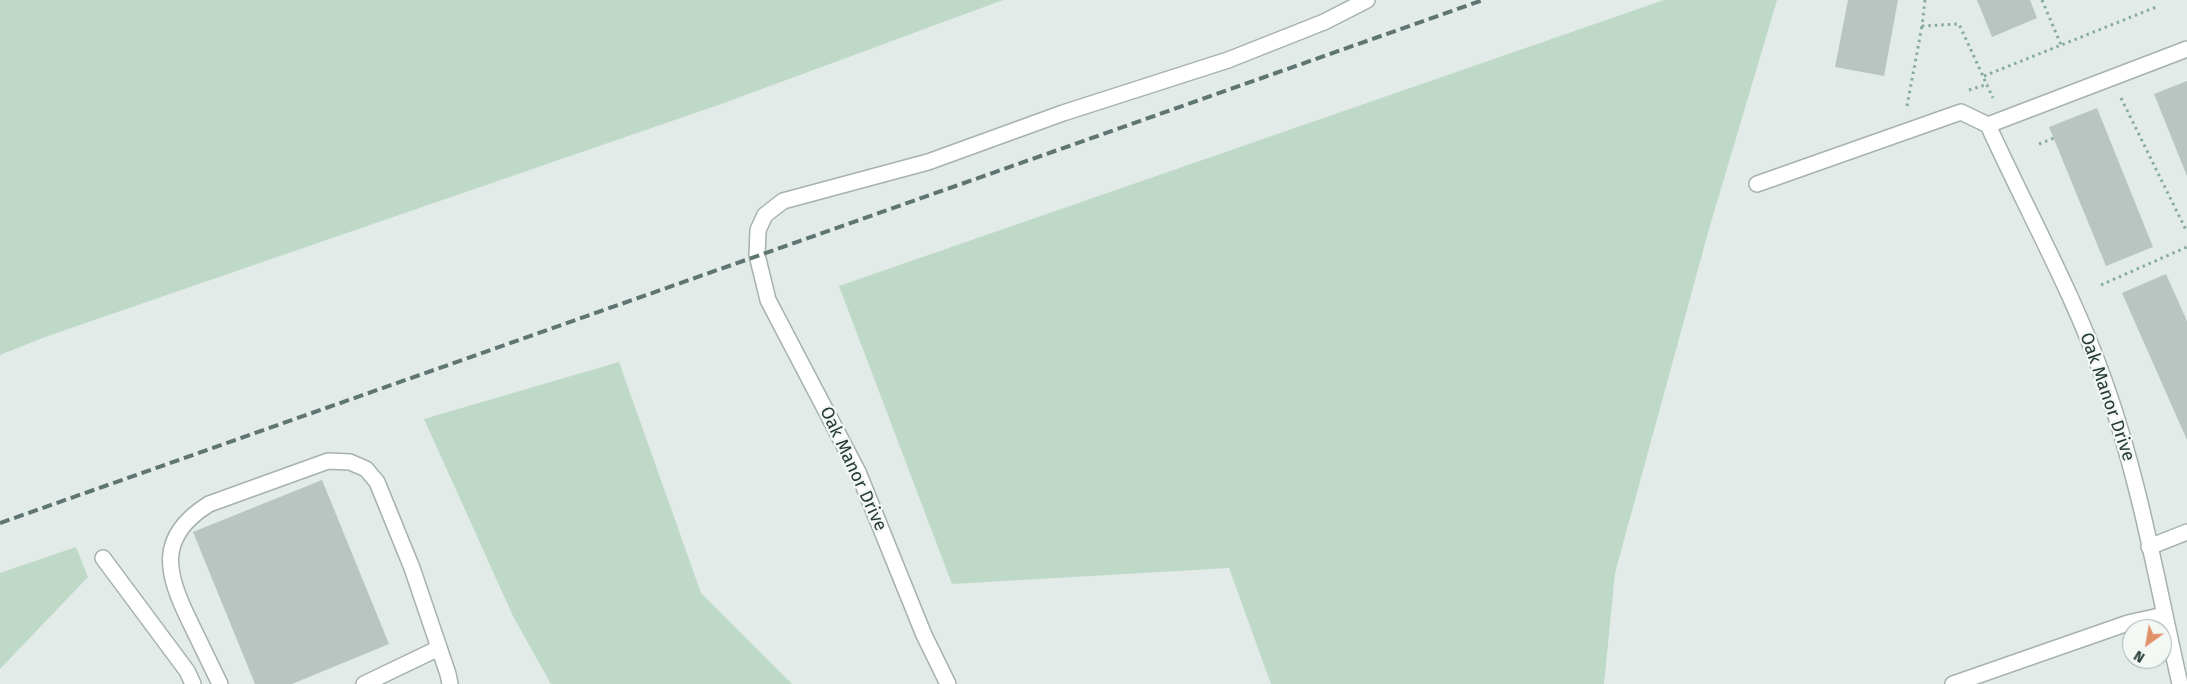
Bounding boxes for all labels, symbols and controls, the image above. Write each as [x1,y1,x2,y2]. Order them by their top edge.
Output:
street label: Oak Manor Drive [2075,330,2139,464]
street label: Oak Manor Drive [815,403,891,535]
north arrow [2122,619,2172,669]
text: N [2131,647,2148,666]

